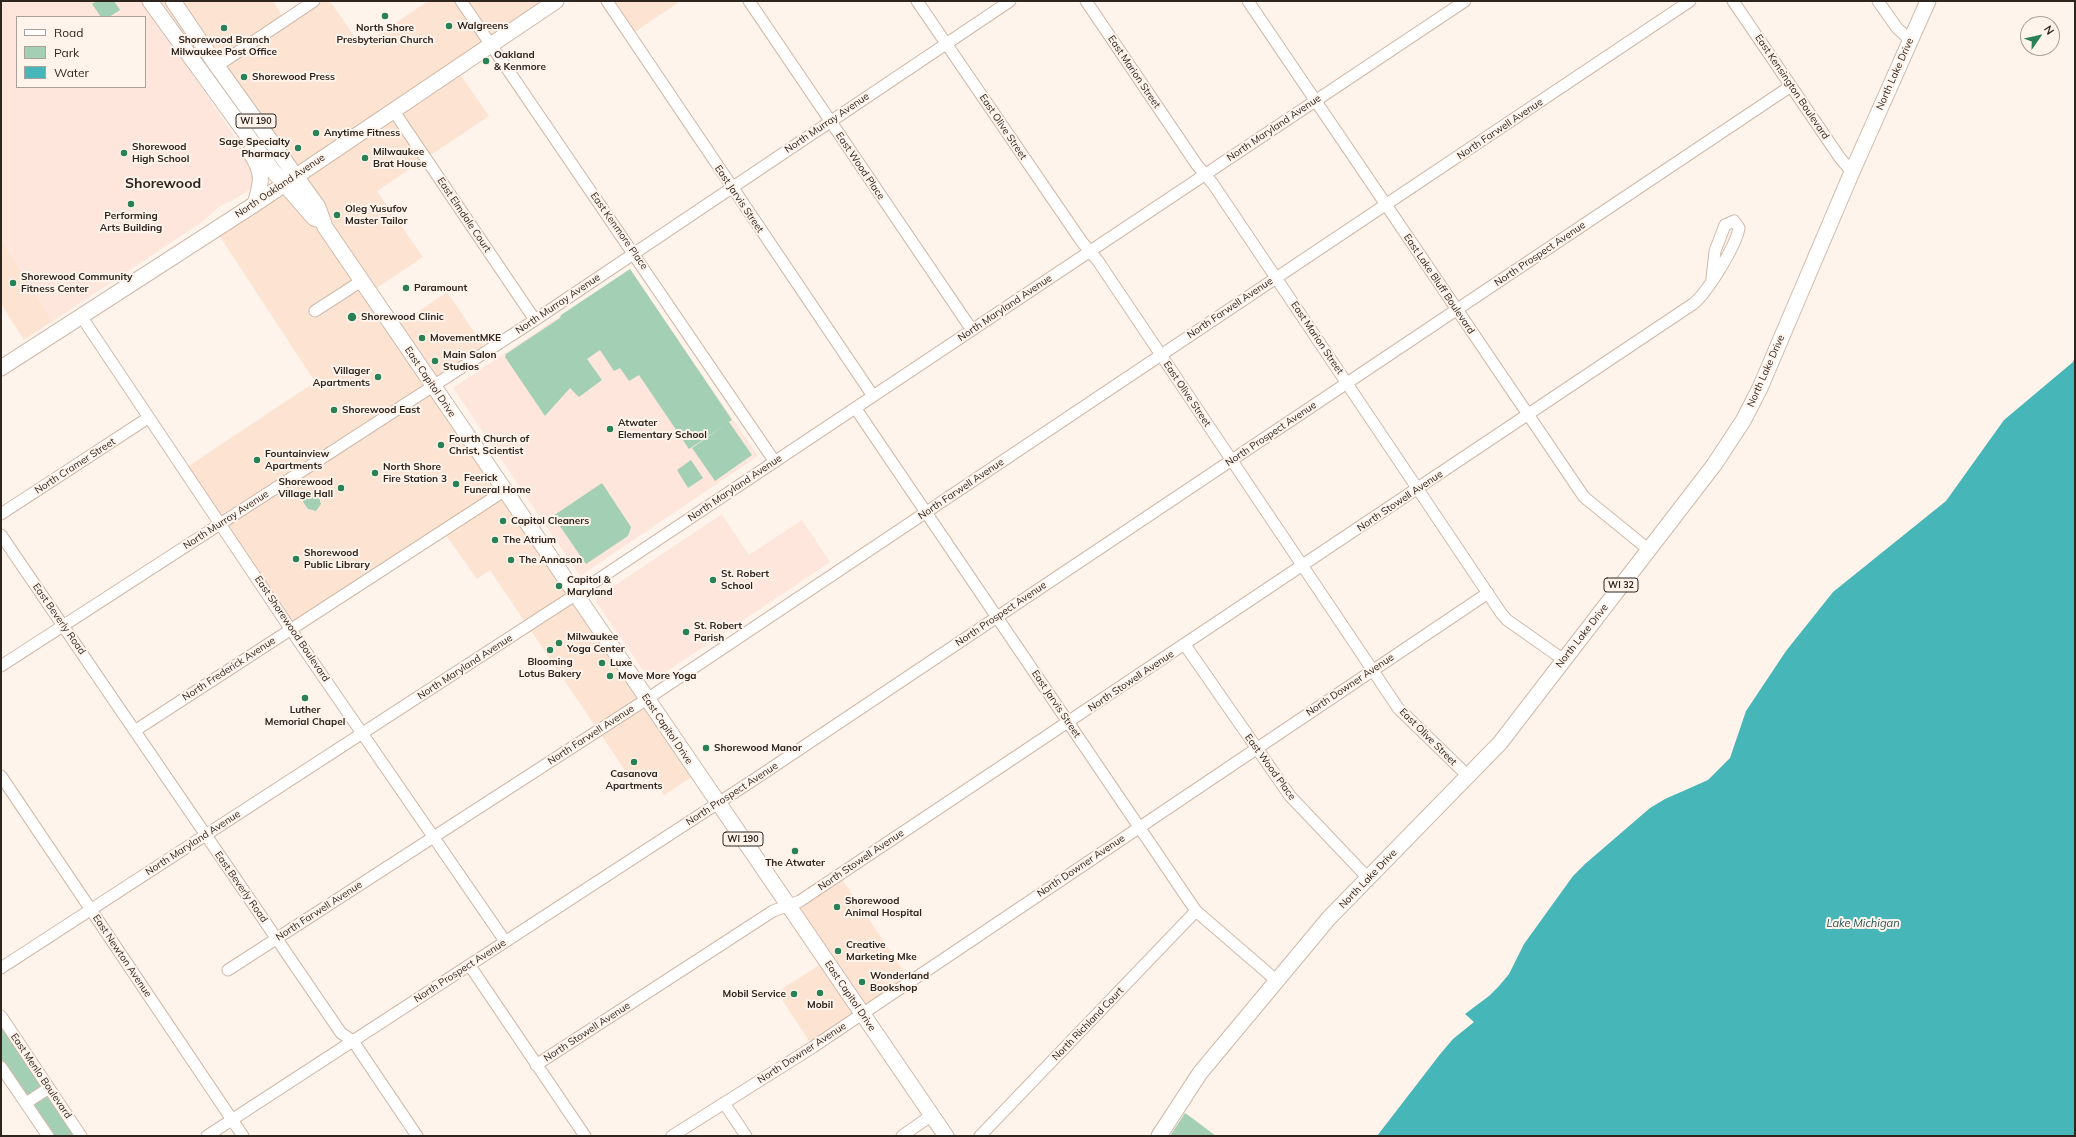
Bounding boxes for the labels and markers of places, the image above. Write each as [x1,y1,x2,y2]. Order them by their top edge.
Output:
marker: North Shore Presbyterian Church [380,11,390,21]
place label: Walgreens [457,20,508,32]
marker: Walgreens [444,21,454,31]
place label: North Shore Presbyterian Church [336,22,434,46]
marker: Shorewood Branch Milwaukee Post Office [219,23,229,33]
place label: Shorewood Branch Milwaukee Post Office [171,34,277,58]
place label: Oakland & Kenmore [494,49,546,72]
marker: Oakland & Kenmore [481,56,491,66]
place label: Shorewood Press [252,71,335,83]
marker: Shorewood Press [239,72,249,82]
place label: Anytime Fitness [324,127,400,139]
marker: Anytime Fitness [311,128,321,138]
place label: Sage Specialty Pharmacy [219,136,290,160]
place label: Shorewood High School [132,141,189,164]
marker: Sage Specialty Pharmacy [293,143,303,153]
place label: Milwaukee Brat House [373,146,427,170]
marker: Shorewood High School [119,148,129,158]
marker: Milwaukee Brat House [360,153,370,163]
marker: Performing Arts Building [126,199,136,209]
place label: Oleg Yusufov Master Tailor [345,203,407,226]
place label: Performing Arts Building [100,210,162,234]
marker: Oleg Yusufov Master Tailor [332,210,342,220]
place label: Shorewood Community Fitness Center [21,271,132,294]
marker: Shorewood Community Fitness Center [8,278,18,288]
place label: Paramount [414,282,467,294]
marker: Paramount [401,283,411,293]
marker: Shorewood Clinic [346,311,358,323]
place label: Shorewood Clinic [361,311,444,323]
place label: MovementMKE [430,332,501,344]
marker: MovementMKE [417,333,427,343]
place label: Main Salon Studios [443,349,496,372]
marker: Main Salon Studios [430,356,440,366]
place label: Villager Apartments [313,365,370,388]
marker: Villager Apartments [373,372,383,382]
place label: Shorewood East [342,404,420,416]
marker: Shorewood East [329,405,339,415]
place label: Atwater Elementary School [618,417,707,440]
marker: Atwater Elementary School [605,424,615,434]
place label: Fourth Church of Christ, Scientist [449,433,529,456]
marker: Fourth Church of Christ, Scientist [436,440,446,450]
place label: Fountainview Apartments [265,448,329,472]
marker: Fountainview Apartments [252,455,262,465]
place label: North Shore Fire Station 3 [383,461,447,484]
marker: North Shore Fire Station 3 [370,468,380,478]
place label: Feerick Funeral Home [464,472,531,496]
place label: Shorewood Village Hall [278,476,333,500]
marker: Feerick Funeral Home [451,479,461,489]
marker: Shorewood Village Hall [336,483,346,493]
place label: Capitol Cleaners [511,515,589,527]
marker: Capitol Cleaners [498,516,508,526]
place label: The Atrium [503,534,556,546]
marker: The Atrium [490,535,500,545]
place label: Shorewood Public Library [304,547,370,570]
marker: Shorewood Public Library [291,554,301,564]
place label: The Annason [519,554,582,566]
marker: The Annason [506,555,516,565]
place label: St. Robert School [721,568,769,592]
place label: Capitol & Maryland [567,574,613,598]
marker: St. Robert School [708,575,718,585]
marker: Capitol & Maryland [554,581,564,591]
place label: St. Robert Parish [694,620,742,644]
marker: St. Robert Parish [681,627,691,637]
place label: Milwaukee Yoga Center [567,631,625,654]
marker: Milwaukee Yoga Center [554,638,564,648]
marker: Blooming Lotus Bakery [545,645,555,655]
place label: Blooming Lotus Bakery [519,656,581,680]
place label: Luxe [610,657,632,669]
marker: Luxe [597,658,607,668]
place label: Move More Yoga [618,670,697,682]
marker: Move More Yoga [605,671,615,681]
marker: Luther Memorial Chapel [300,693,310,703]
place label: Luther Memorial Chapel [265,704,345,728]
place label: Shorewood Manor [714,742,802,754]
marker: Shorewood Manor [701,743,711,753]
marker: Casanova Apartments [629,757,639,767]
place label: Casanova Apartments [605,768,663,792]
marker: The Atwater [790,846,800,856]
place label: The Atwater [765,857,825,869]
place label: Shorewood Animal Hospital [845,895,922,918]
marker: Shorewood Animal Hospital [832,902,842,912]
place label: Creative Marketing Mke [846,939,917,962]
marker: Creative Marketing Mke [833,946,843,956]
place label: Wonderland Bookshop [870,970,929,994]
marker: Wonderland Bookshop [857,977,867,987]
place label: Mobil Service [723,988,786,1000]
marker: Mobil [815,988,825,998]
marker: Mobil Service [789,989,799,999]
place label: Mobil [807,999,833,1011]

